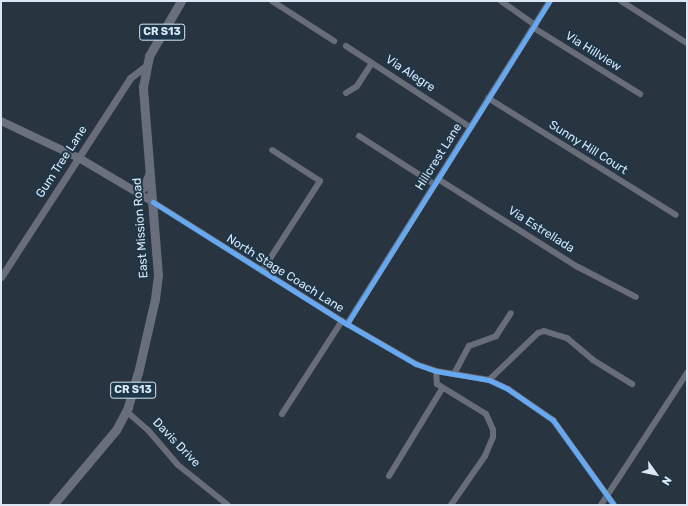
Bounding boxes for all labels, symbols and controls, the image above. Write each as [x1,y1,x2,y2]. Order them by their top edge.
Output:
road number: CR S13 [139,23,185,41]
street label: Via Hillview [562,29,624,75]
street label: Via Alegre [382,53,438,95]
street label: Sunny Hill Court [546,118,630,178]
street label: Hillcrest Lane [413,121,465,193]
street label: Gum Tree Lane [33,123,91,201]
street label: East Mission Road [130,177,152,279]
street label: Via Estrellada [505,204,577,256]
street label: North Stage Coach Lane [223,232,347,316]
road number: CR S13 [110,381,156,399]
street label: Davis Drive [149,416,203,470]
north arrow [636,454,676,494]
text: N [659,474,674,488]

